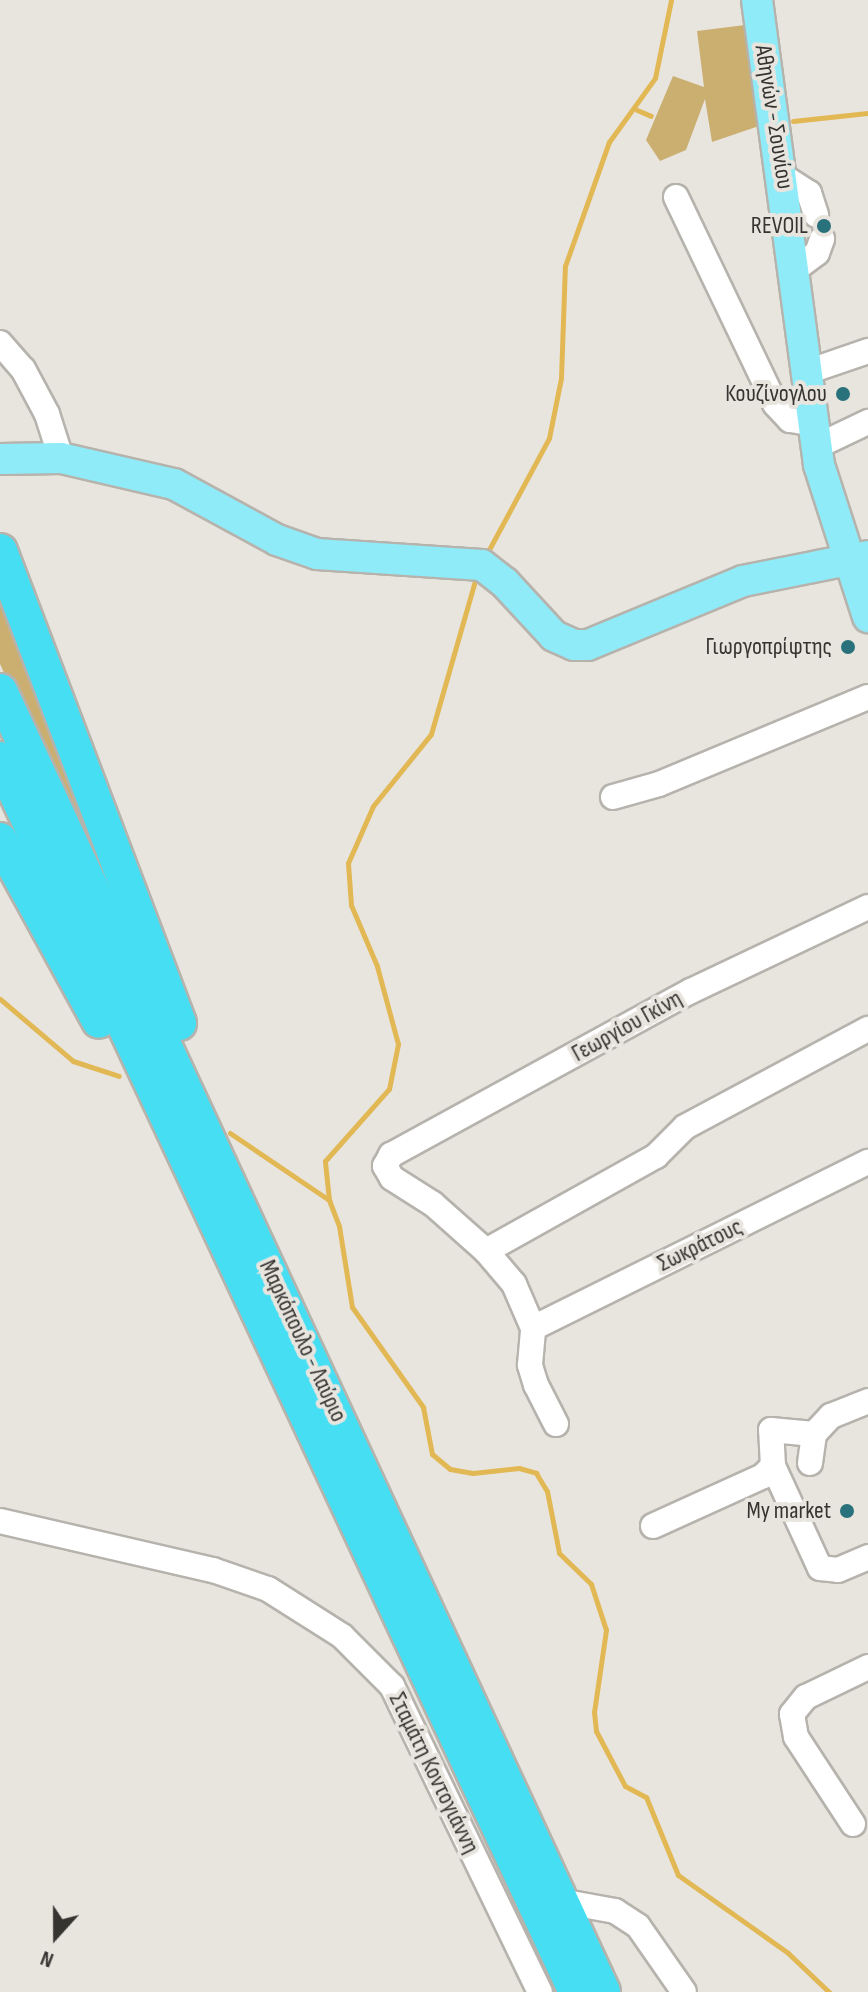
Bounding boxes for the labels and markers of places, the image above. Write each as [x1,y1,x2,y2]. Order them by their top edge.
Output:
place label: REVOIL [751,212,808,240]
marker: REVOIL [815,217,833,235]
place label: Κουζίνογλου [725,380,827,408]
marker: Κουζίνογλου [834,385,852,403]
place label: Γιωργοπρίφτης [705,633,832,661]
marker: Γιωργοπρίφτης [839,638,857,656]
place label: My market [746,1497,831,1525]
marker: My market [838,1502,856,1520]

